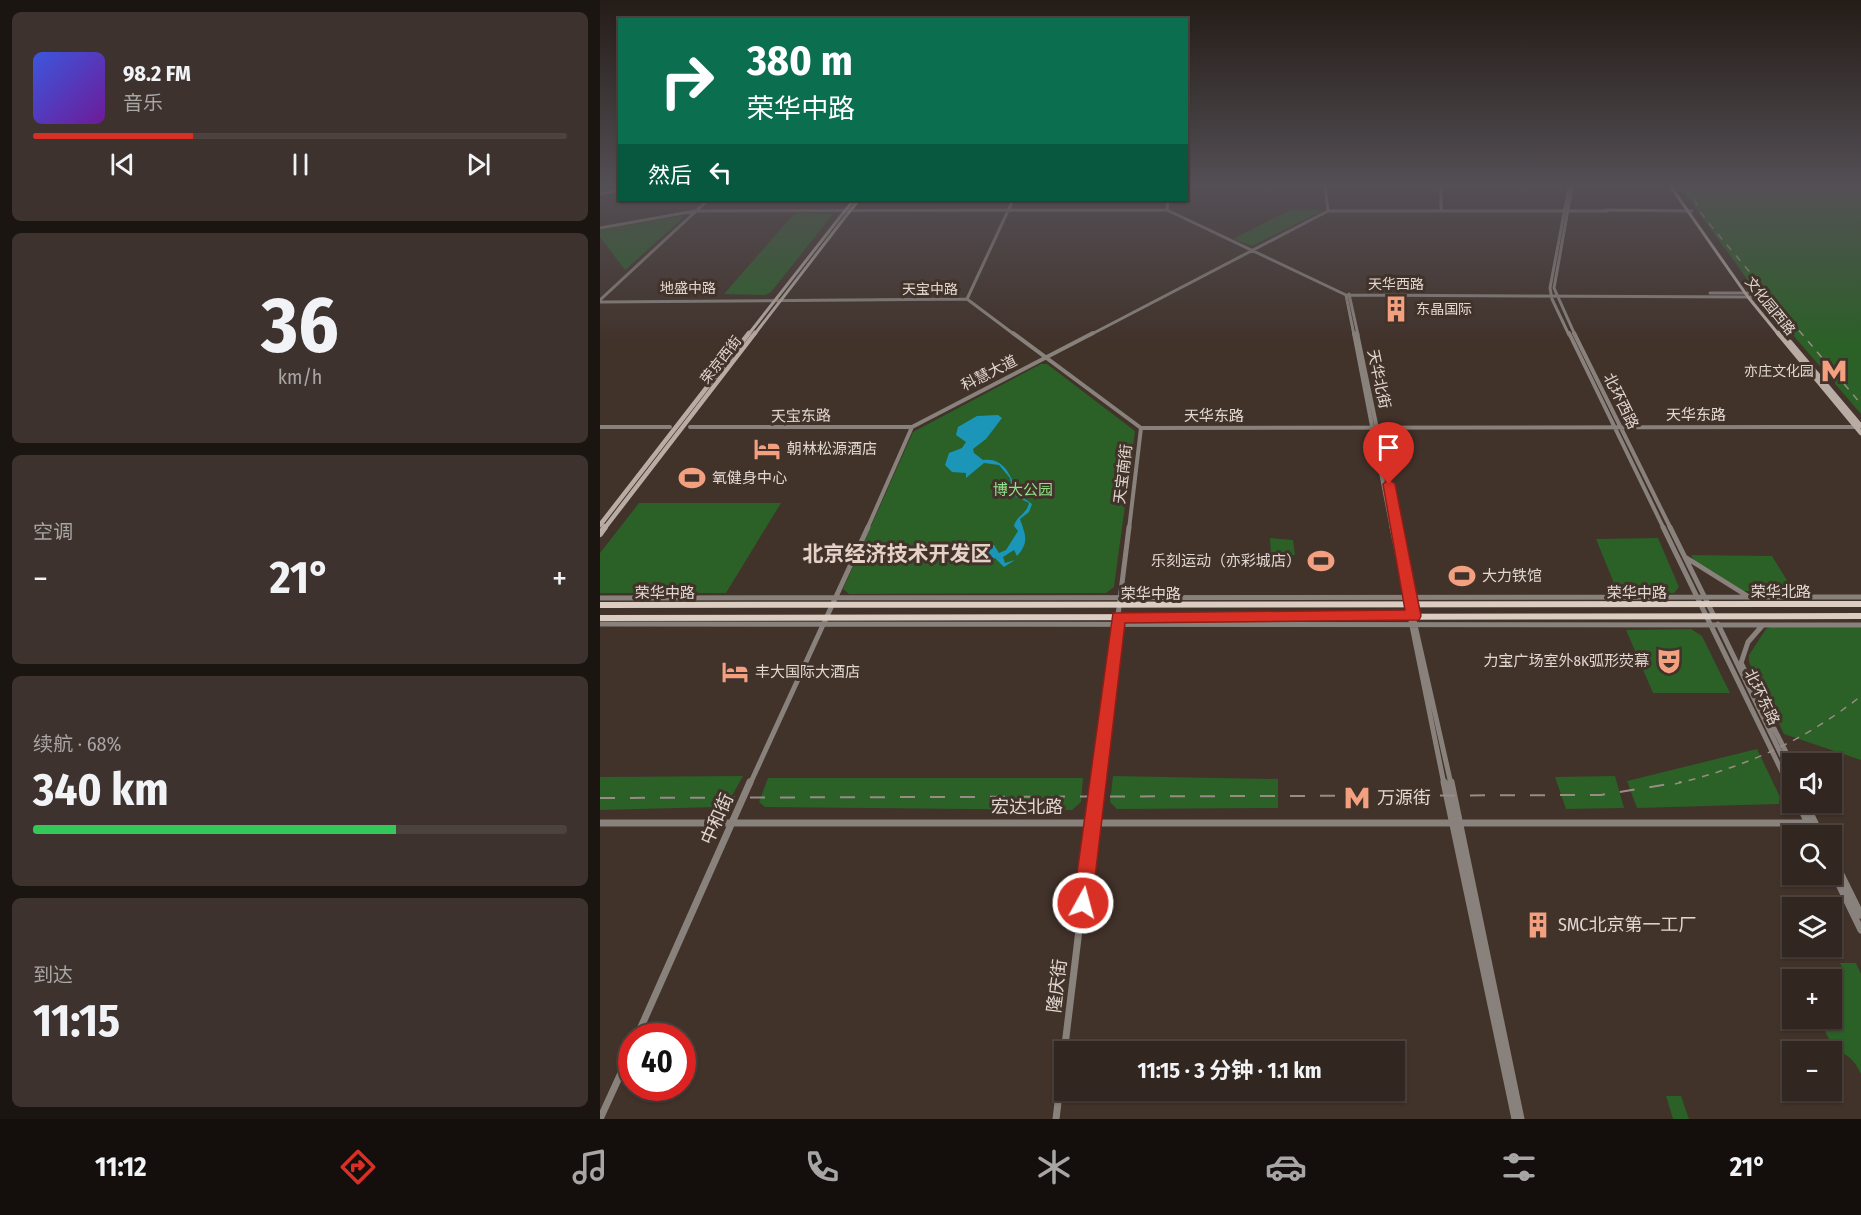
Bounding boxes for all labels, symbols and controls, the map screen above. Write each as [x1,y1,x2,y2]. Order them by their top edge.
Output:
text: 380 m [747,36,853,86]
icon: right [648,42,726,120]
text: 98.2 FM [123,60,191,87]
text: 音乐 [123,91,163,115]
text: 荣华中路 [747,93,855,125]
icon: previous [106,148,139,181]
icon: pause [284,148,317,181]
icon: next [462,148,495,181]
icon: left [704,156,737,189]
text: 然后 [648,162,692,189]
street label: 文化园西路 [1741,273,1799,339]
street label: 天华西路 [1368,276,1424,293]
text: 36 [261,279,339,373]
street label: 地盛中路 [660,280,716,297]
street label: 天宝中路 [902,281,958,298]
building icon: 东晶国际 [1381,294,1411,324]
place label: 东晶国际 [1416,301,1472,318]
street label: 荣京西街 [697,333,745,387]
street label: 天华北街 [1364,348,1394,410]
street label: 科慧大道 [958,351,1020,395]
metro station icon: 亦庄文化园 [1819,356,1849,386]
place label: 亦庄文化园 [1744,363,1814,380]
text: km/h [278,365,322,389]
street label: 北环西路 [1600,370,1642,432]
street label: 天宝东路 [771,406,831,426]
street label: 天华东路 [1666,406,1726,424]
street label: 天华东路 [1184,407,1244,425]
pin [1363,422,1414,484]
icon: arrive [1372,431,1405,464]
hotel icon: 朝林松源酒店 [752,434,782,464]
place label: 朝林松源酒店 [787,440,877,458]
street label: 天宝南街 [1110,443,1136,505]
sports icon: 氧健身中心 [677,463,707,493]
place label: 氧健身中心 [712,469,787,487]
park label: 博大公园 [993,481,1053,499]
text: 空调 [33,520,73,544]
district label: 北京经济技术开发区 [803,541,992,567]
sports icon: 乐刻运动（亦彩城店） [1306,546,1336,576]
text: 21° [270,551,330,605]
place label: 乐刻运动（亦彩城店） [1151,552,1301,570]
text: − [33,559,48,599]
text: + [552,559,567,599]
sports icon: 大力铁馆 [1447,561,1477,591]
place label: 大力铁馆 [1482,567,1542,585]
street label: 荣华北路 [1751,583,1811,601]
street label: 荣华中路 [635,584,695,602]
street label: 荣华中路 [1607,584,1667,602]
street label: 荣华中路 [1121,585,1181,603]
theatre icon: 力宝广场室外8K弧形荧幕 [1654,646,1684,676]
place label: 力宝广场室外8K弧形荧幕 [1484,652,1649,670]
hotel icon: 丰大国际大酒店 [720,657,750,687]
place label: 丰大国际大酒店 [755,663,860,681]
street label: 北环东路 [1741,666,1783,728]
text: 续航 · 68% [33,732,122,756]
map controls [1782,753,1842,1101]
button: sound [1782,753,1842,813]
text: 340 km [33,763,169,817]
metro station icon: 万源街 [1342,783,1372,813]
place label: 万源街 [1377,787,1431,809]
street label: 中和街 [696,790,738,848]
street label: 宏达北路 [991,796,1063,818]
button: search [1782,825,1842,885]
position arrow [1051,871,1115,935]
button: layers [1782,897,1842,957]
building icon: SMC北京第一工厂 [1523,910,1553,940]
place label: SMC北京第一工厂 [1558,914,1697,936]
street label: 隆庆街 [1043,958,1071,1014]
text: 到达 [33,963,73,987]
button: + [1782,969,1842,1029]
text: 11:15 [33,994,120,1048]
speed limit sign: 40 [618,1023,696,1101]
button: − [1782,1041,1842,1101]
text: 11:15 · 3 分钟 · 1.1 km [1138,1057,1322,1084]
icon: directions [337,1146,379,1188]
icon: music [569,1146,611,1188]
icon: phone [801,1146,843,1188]
icon: climate [1033,1146,1075,1188]
icon: car [1265,1146,1307,1188]
icon: filters [1498,1146,1540,1188]
text: 11:12 [95,1151,147,1183]
text: 21° [1730,1151,1766,1183]

